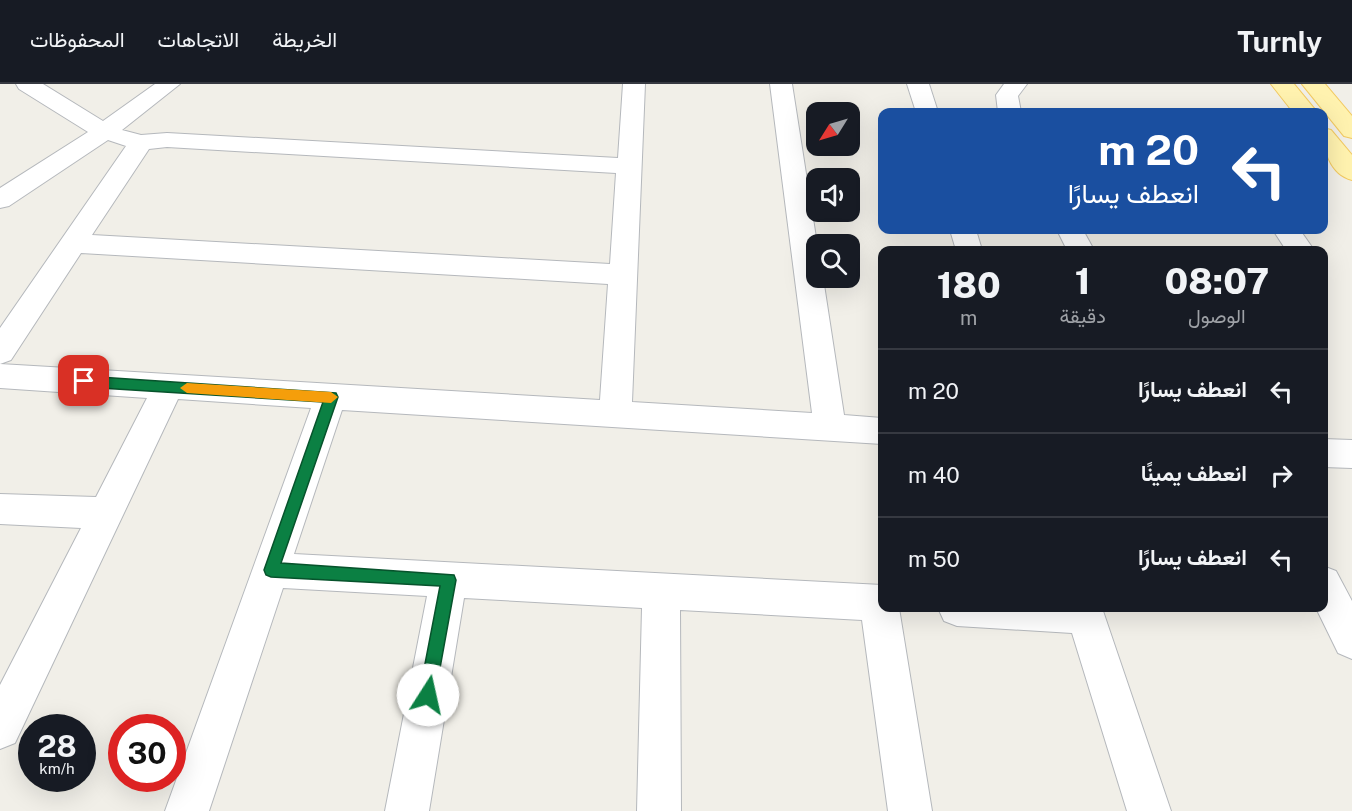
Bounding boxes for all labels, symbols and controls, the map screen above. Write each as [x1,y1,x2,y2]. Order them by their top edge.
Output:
text: Turnly [1237,25,1322,58]
text: المحفوظات [30,27,125,52]
text: الاتجاهات [158,27,239,52]
text: الخريطة [272,27,337,52]
north arrow [806,102,860,156]
map controls [806,102,860,288]
text: 20 m [1098,125,1199,174]
icon: left [1220,132,1298,210]
button: sound [806,168,860,222]
text: انعطف يسارًا [1068,177,1199,209]
button: search [806,234,860,288]
text: 1 [1075,260,1090,302]
text: 08:07 [1164,260,1269,302]
text: 180 [937,264,1001,306]
text: دقيقة [1059,304,1106,328]
text: الوصول [1188,304,1246,328]
text: m [960,306,977,330]
pin [58,355,109,406]
icon: arrive [67,364,100,397]
icon: left [1265,375,1298,408]
text: انعطف يسارًا [1138,376,1247,402]
text: 20 m [908,378,959,404]
icon: right [1265,459,1298,492]
text: انعطف يمينًا [1141,460,1247,486]
text: 40 m [908,462,960,488]
icon: left [1265,543,1298,576]
text: انعطف يسارًا [1138,544,1247,570]
text: 50 m [908,546,960,572]
position arrow [396,663,460,727]
speed limit sign: 30 [108,714,186,792]
text: 28 [37,728,77,764]
text: km/h [39,760,75,777]

